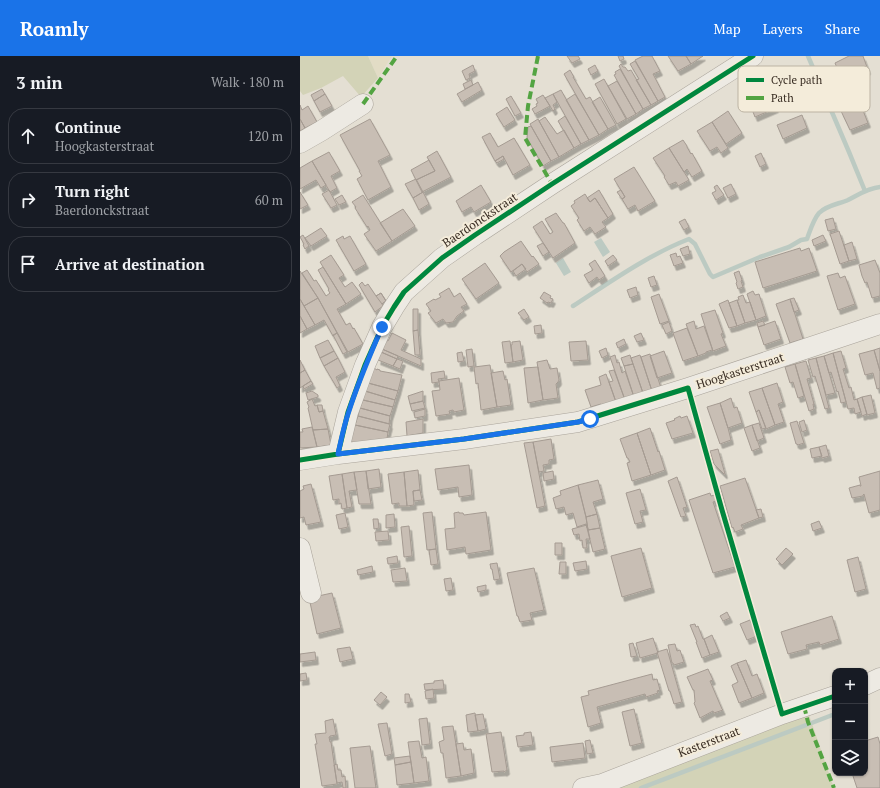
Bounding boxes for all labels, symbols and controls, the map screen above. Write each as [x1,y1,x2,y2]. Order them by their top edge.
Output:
text: Roamly [20,16,89,41]
text: Map [714,19,741,38]
text: Layers [763,19,803,38]
text: Share [825,19,860,38]
legend [738,66,870,112]
text: 3 min [16,71,63,94]
text: Walk · 180 m [211,73,284,91]
text: Cycle path [771,73,823,87]
text: Path [771,91,794,105]
text: Continue [55,117,121,137]
icon: ahead [17,125,39,147]
text: 120 m [248,127,283,145]
text: Hoogkasterstraat [55,137,154,155]
text: Turn right [55,181,130,201]
icon: right [17,189,39,211]
street label: Baerdonckstraat [439,189,520,250]
text: 60 m [255,191,283,209]
text: Baerdonckstraat [55,201,149,219]
icon: arrive [17,253,39,275]
text: Arrive at destination [55,254,205,274]
route end [373,318,391,336]
street label: Hoogkasterstraat [694,349,786,392]
route start [581,410,599,428]
map controls [832,668,868,776]
button: + [832,668,868,704]
button: − [832,704,868,740]
street label: Kasterstraat [676,723,742,760]
button: layers [832,740,868,776]

